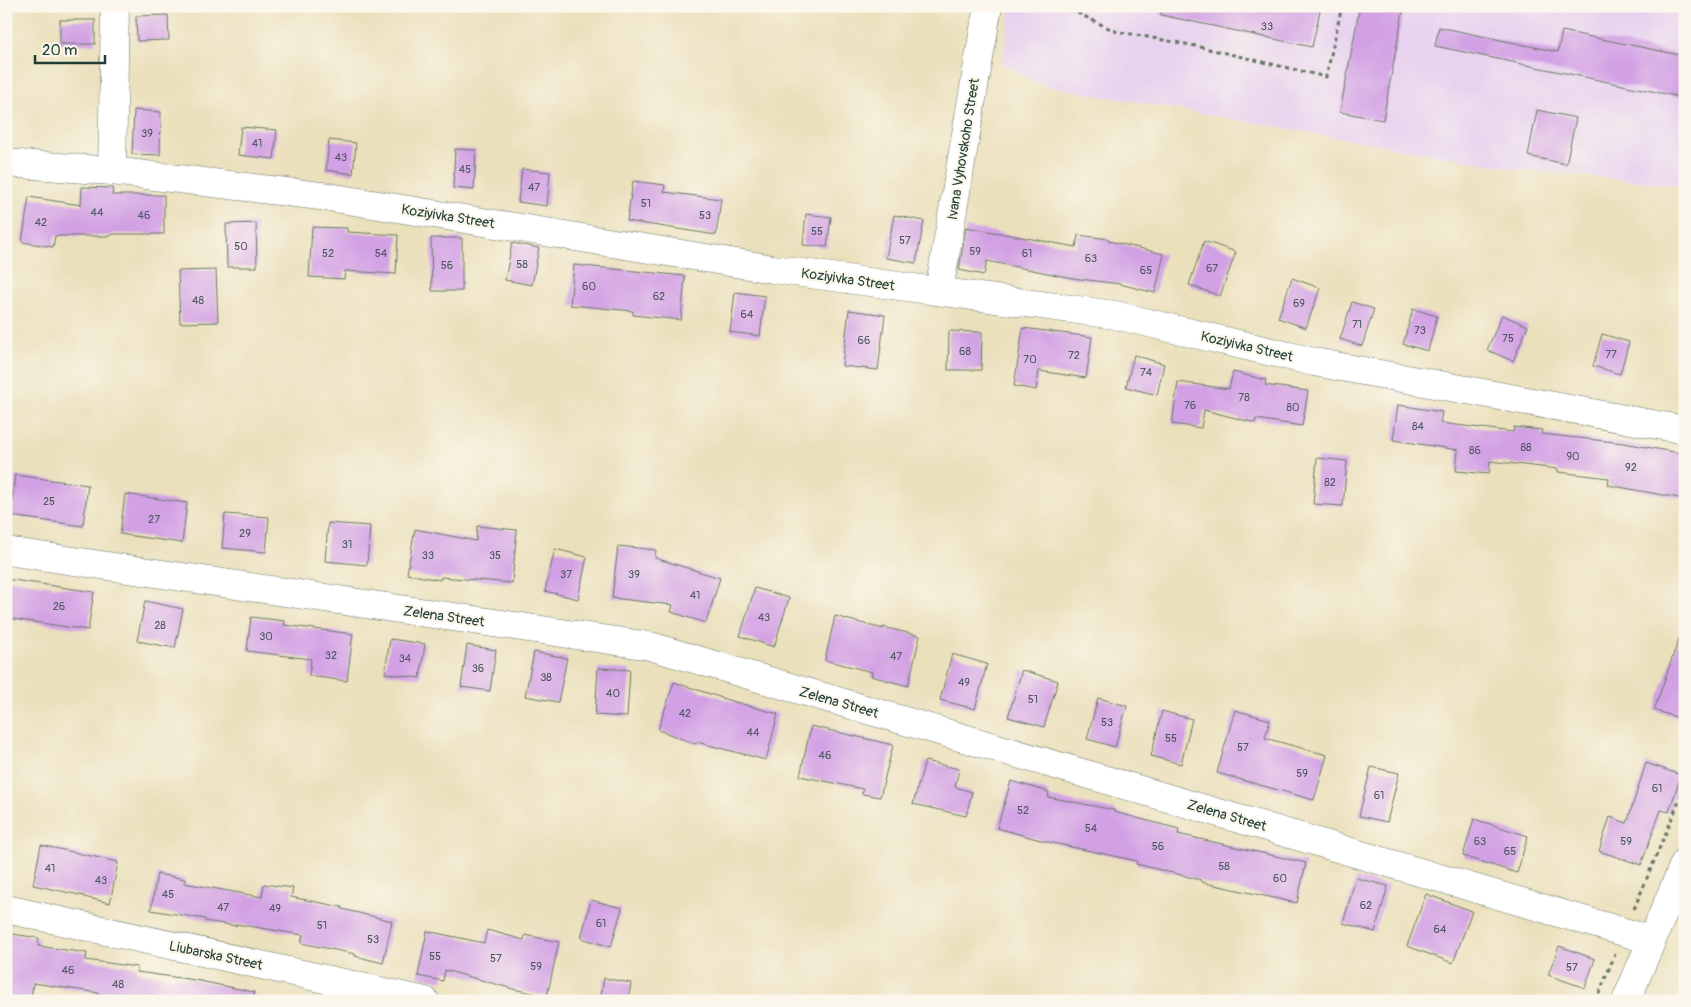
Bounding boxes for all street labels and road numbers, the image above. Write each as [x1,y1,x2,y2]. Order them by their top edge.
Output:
street label: Ivana Vyhovskoho Street [944,77,983,221]
street label: Koziyivka Street [400,201,496,232]
street label: Koziyivka Street [800,265,896,295]
street label: Koziyivka Street [1199,328,1295,365]
street label: Zelena Street [402,602,486,631]
street label: Zelena Street [797,683,881,722]
street label: Zelena Street [1185,796,1269,835]
street label: Liubarska Street [167,937,265,974]

